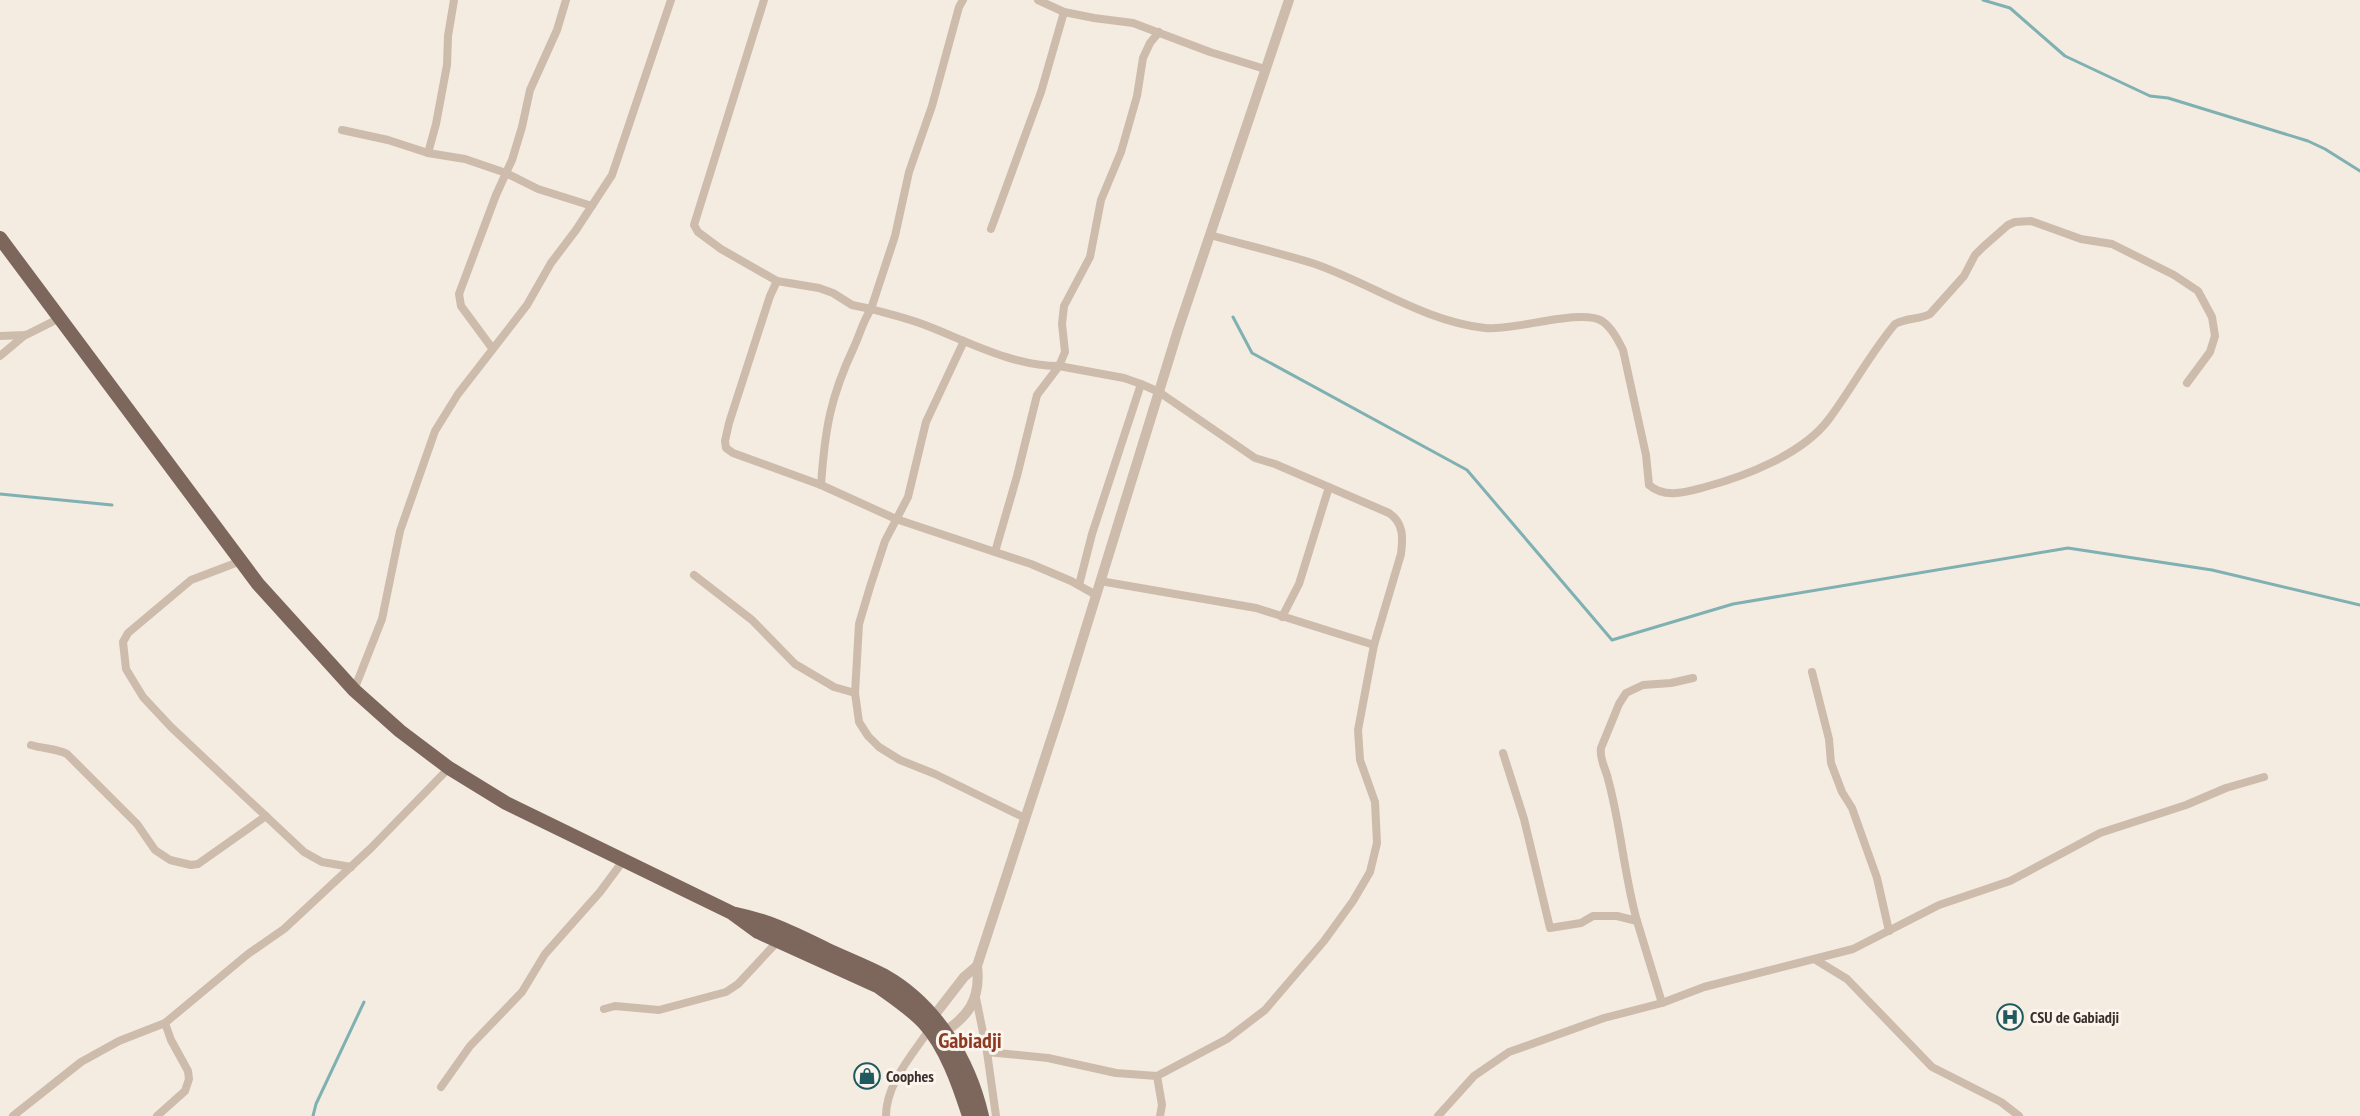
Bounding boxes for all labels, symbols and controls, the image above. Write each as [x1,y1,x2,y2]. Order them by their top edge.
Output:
hospital icon: CSU de Gabiadji [1995,1002,2025,1032]
place label: CSU de Gabiadji [2030,1007,2120,1027]
district label: Gabiadji [938,1026,1002,1054]
shop icon: Coophes [852,1061,882,1091]
place label: Coophes [886,1066,934,1086]

